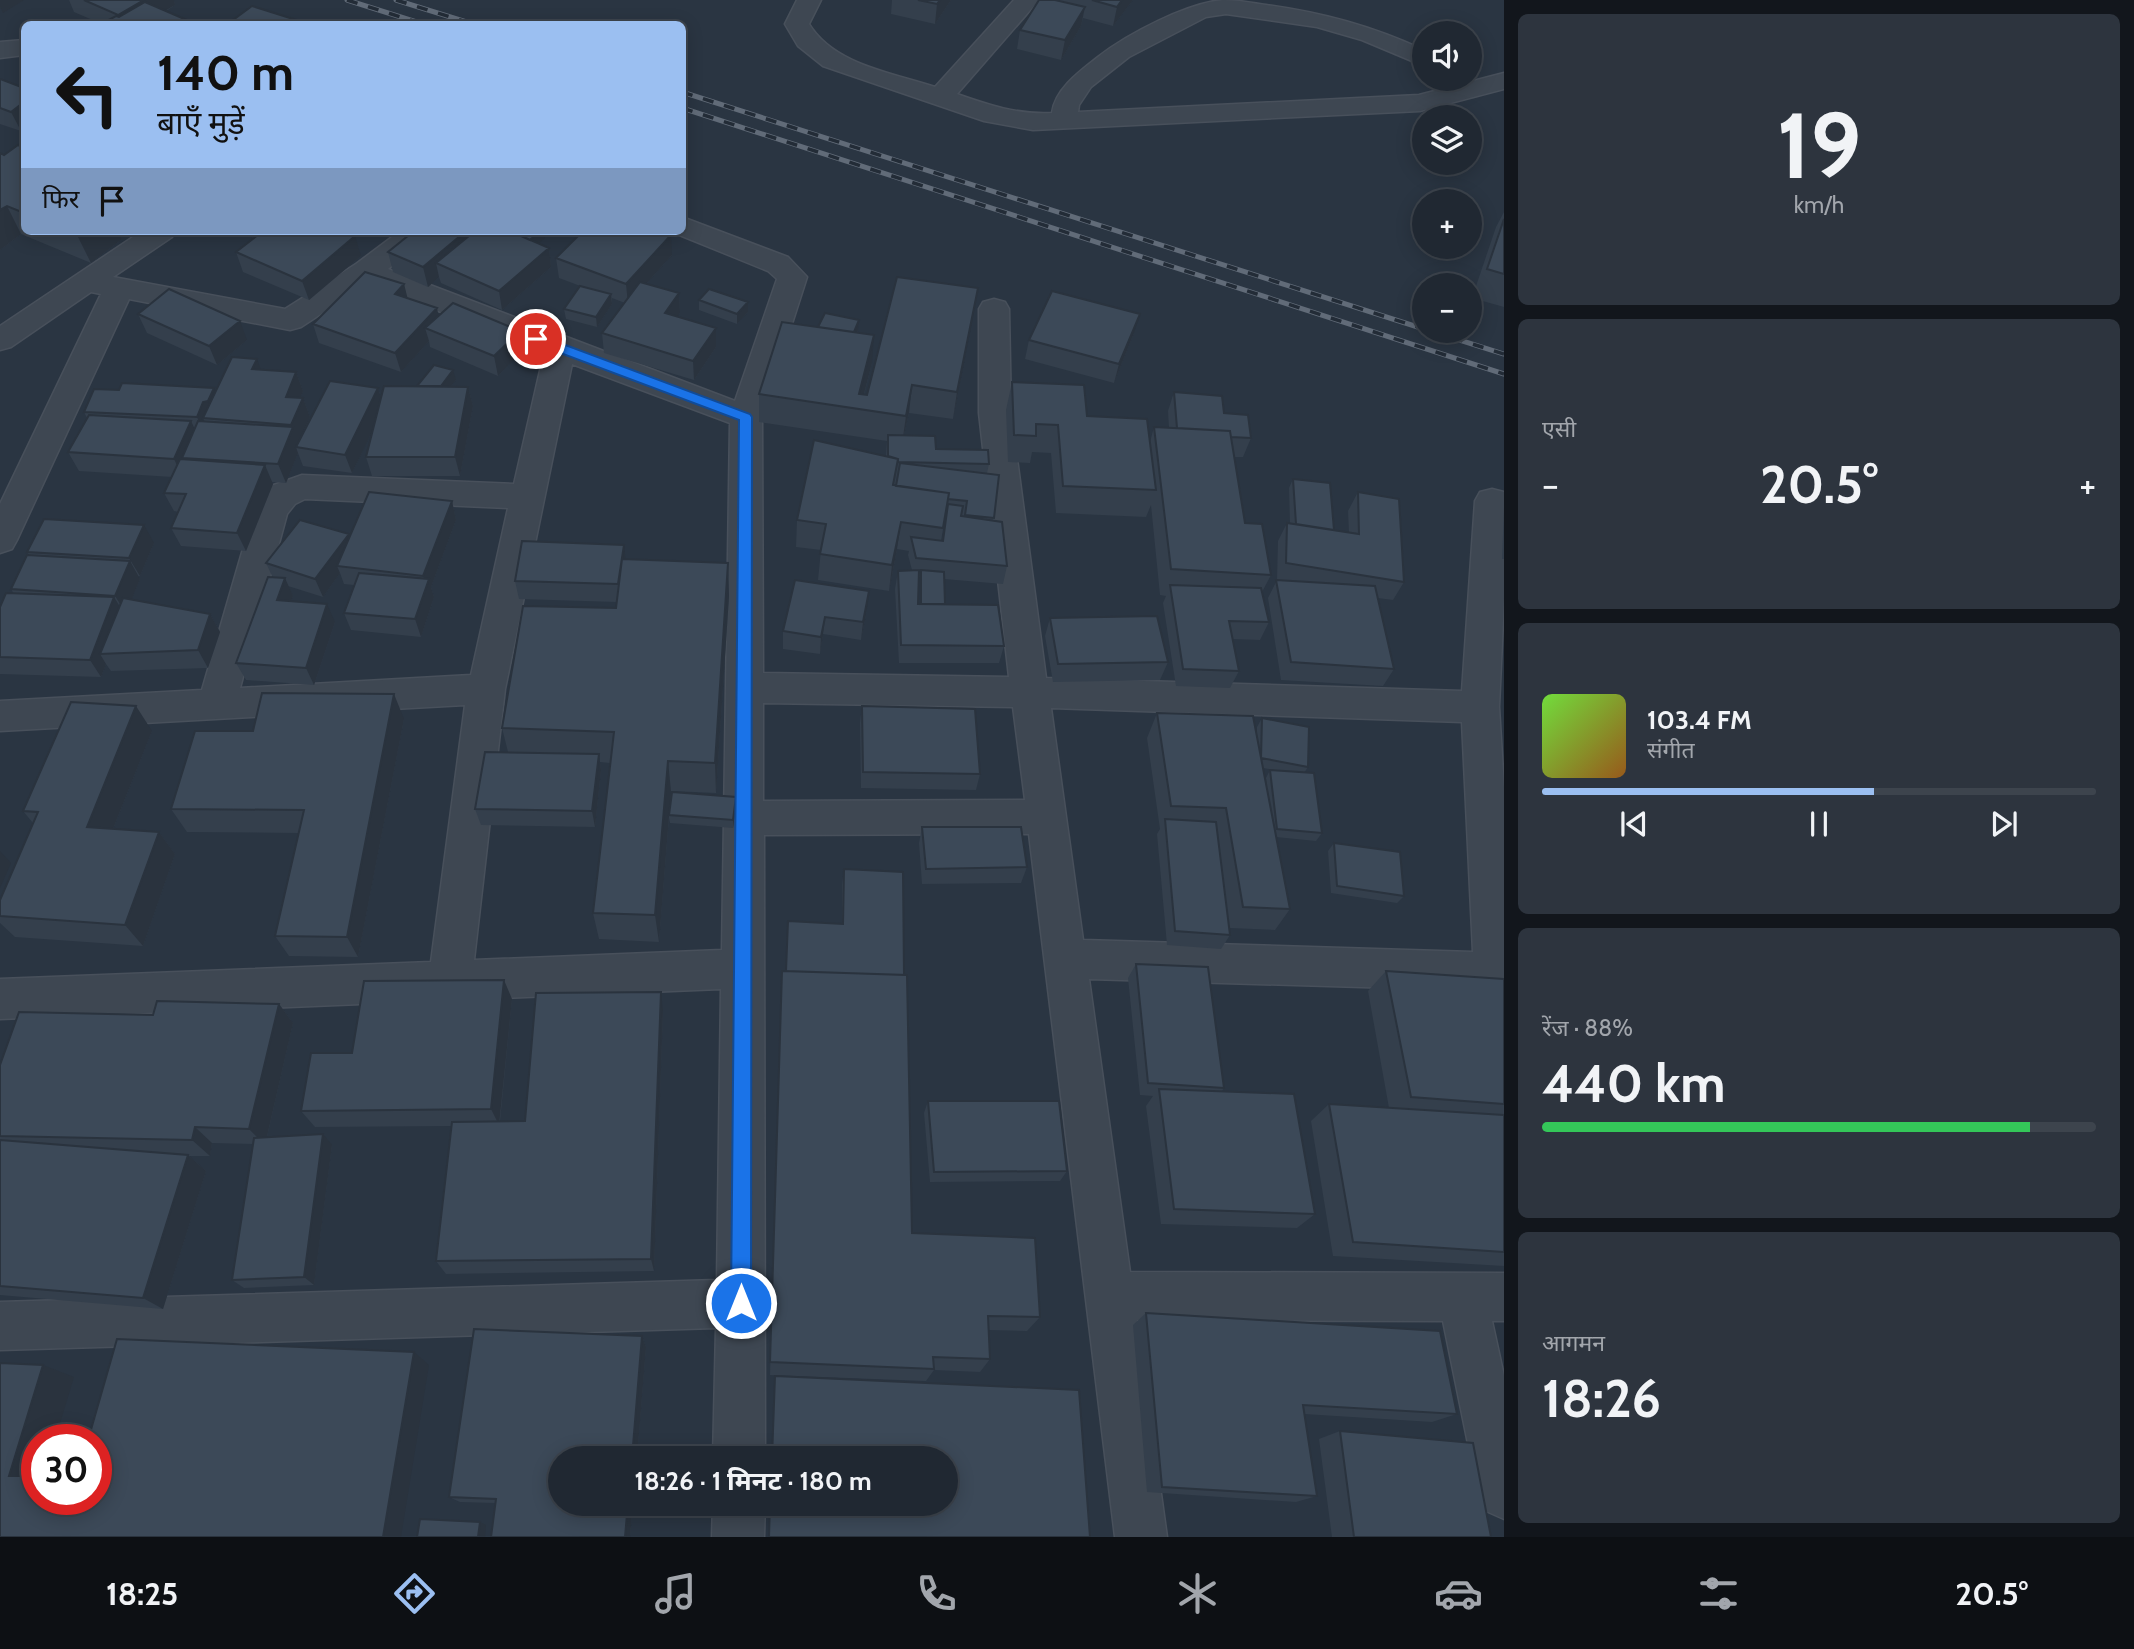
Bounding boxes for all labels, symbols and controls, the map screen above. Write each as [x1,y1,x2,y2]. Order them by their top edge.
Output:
map controls [1412,21,1482,343]
button: sound [1412,21,1482,91]
text: 140 m [157,43,294,102]
icon: left [42,49,133,140]
text: 19 [1777,90,1861,201]
text: बाएँ मुड़ें [157,103,245,142]
button: layers [1412,105,1482,175]
icon: arrive [93,182,131,220]
text: फिर [42,183,79,215]
button: + [1412,189,1482,259]
text: km/h [1794,191,1844,219]
button: − [1412,273,1482,343]
pin [506,309,566,369]
icon: arrive [517,320,555,358]
text: एसी [1542,415,1576,443]
text: 20.5° [1760,453,1878,516]
text: − [1542,461,1559,508]
text: + [2079,461,2096,508]
text: 103.4 FM [1647,704,1752,736]
text: संगीत [1647,736,1695,764]
icon: previous [1615,805,1653,843]
icon: pause [1800,805,1838,843]
icon: next [1985,805,2023,843]
text: रेंज · 88% [1542,1014,1633,1042]
text: 440 km [1542,1052,1725,1115]
position arrow [704,1266,778,1340]
text: आगमन [1542,1329,1605,1357]
text: 18:26 [1542,1367,1661,1430]
speed limit sign: 30 [21,1424,112,1515]
text: 18:26 · 1 मिनट · 180 m [634,1465,872,1497]
icon: directions [390,1569,439,1618]
icon: music [651,1569,700,1618]
icon: phone [912,1569,961,1618]
icon: climate [1173,1569,1222,1618]
icon: car [1434,1569,1483,1618]
icon: filters [1694,1569,1743,1618]
text: 18:25 [106,1574,178,1613]
text: 20.5° [1955,1574,2028,1613]

